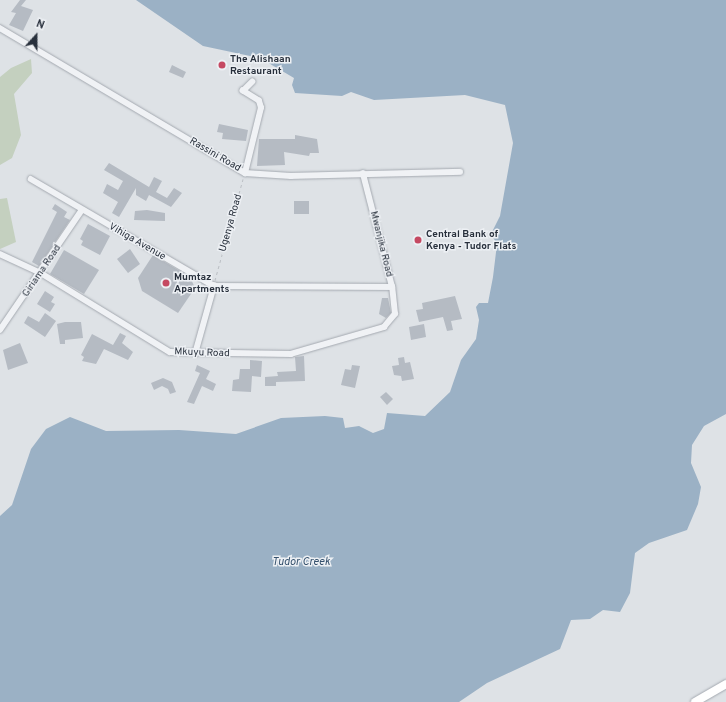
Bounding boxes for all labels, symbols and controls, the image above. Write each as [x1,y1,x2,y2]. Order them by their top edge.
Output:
north arrow [16,16,56,56]
text: N [34,17,46,33]
place label: The Alishaan Restaurant [230,53,291,76]
marker: The Alishaan Restaurant [217,60,227,70]
street label: Rassini Road [187,135,243,175]
street label: Ugenya Road [217,193,245,253]
street label: Mwanjika Road [367,210,395,278]
street label: Vihiga Avenue [106,221,168,263]
place label: Central Bank of Kenya - Tudor Flats [426,228,516,252]
marker: Central Bank of Kenya - Tudor Flats [413,235,423,245]
street label: Giriama Road [20,243,64,299]
place label: Mumtaz Apartments [174,271,229,294]
marker: Mumtaz Apartments [161,278,171,288]
street label: Mkuyu Road [174,346,230,360]
water label: Tudor Creek [272,555,330,569]

